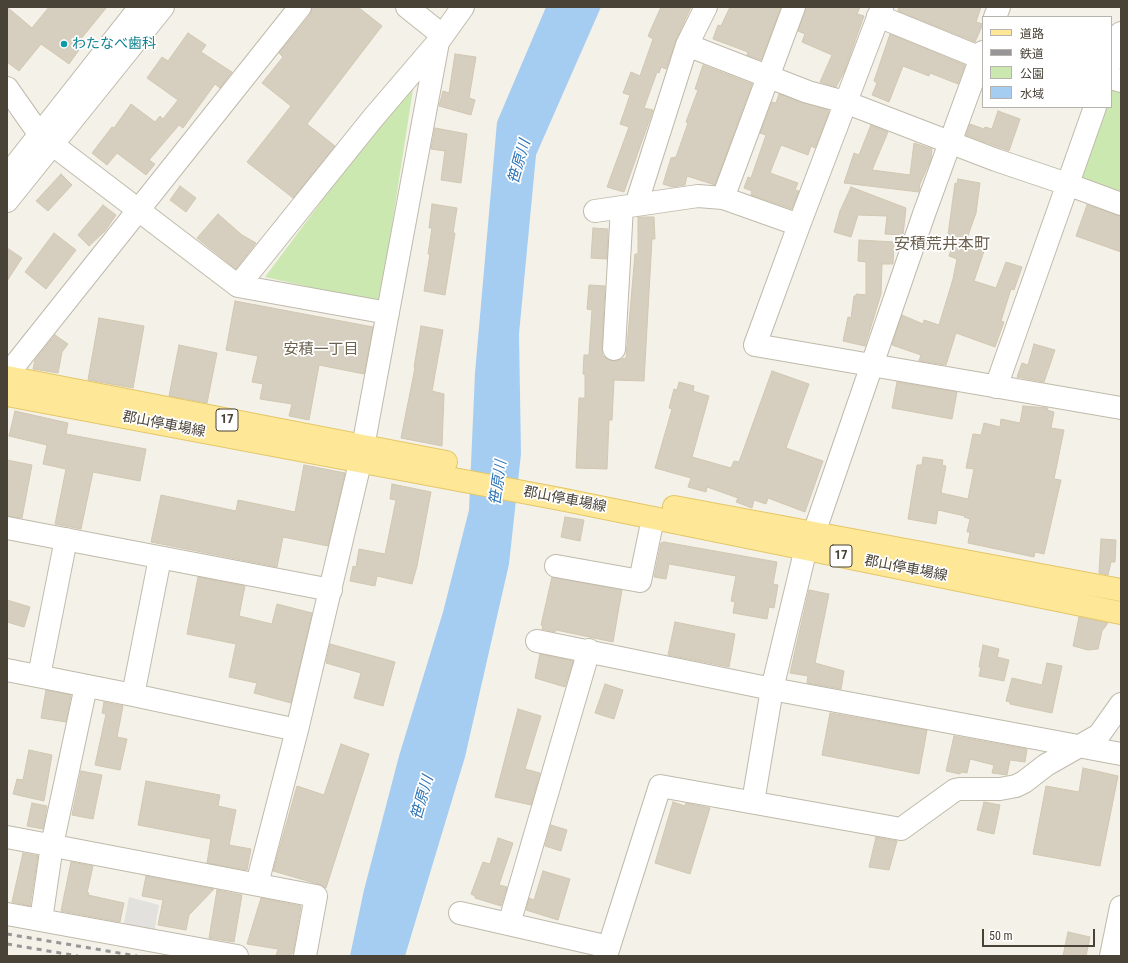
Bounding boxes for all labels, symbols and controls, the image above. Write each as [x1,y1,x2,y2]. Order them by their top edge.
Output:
legend [982,16,1112,108]
text: 道路 [1020,27,1044,41]
place label: わたなべ歯科 [72,36,156,52]
marker: わたなべ歯科 [59,39,69,49]
text: 鉄道 [1020,47,1044,61]
text: 公園 [1020,67,1044,81]
text: 水域 [1020,87,1044,101]
water label: 笹原川 [505,138,535,186]
district label: 安積荒井本町 [894,235,990,255]
district label: 安積一丁目 [284,341,358,359]
street label: 郡山停車場線 [121,409,207,441]
road number: 17 [216,409,238,431]
water label: 笹原川 [487,459,511,507]
street label: 郡山停車場線 [522,484,608,516]
road number: 17 [830,545,852,567]
street label: 郡山停車場線 [863,553,949,585]
water label: 笹原川 [408,774,438,822]
scale bar [984,921,1097,947]
text: 50 m [989,929,1013,943]

